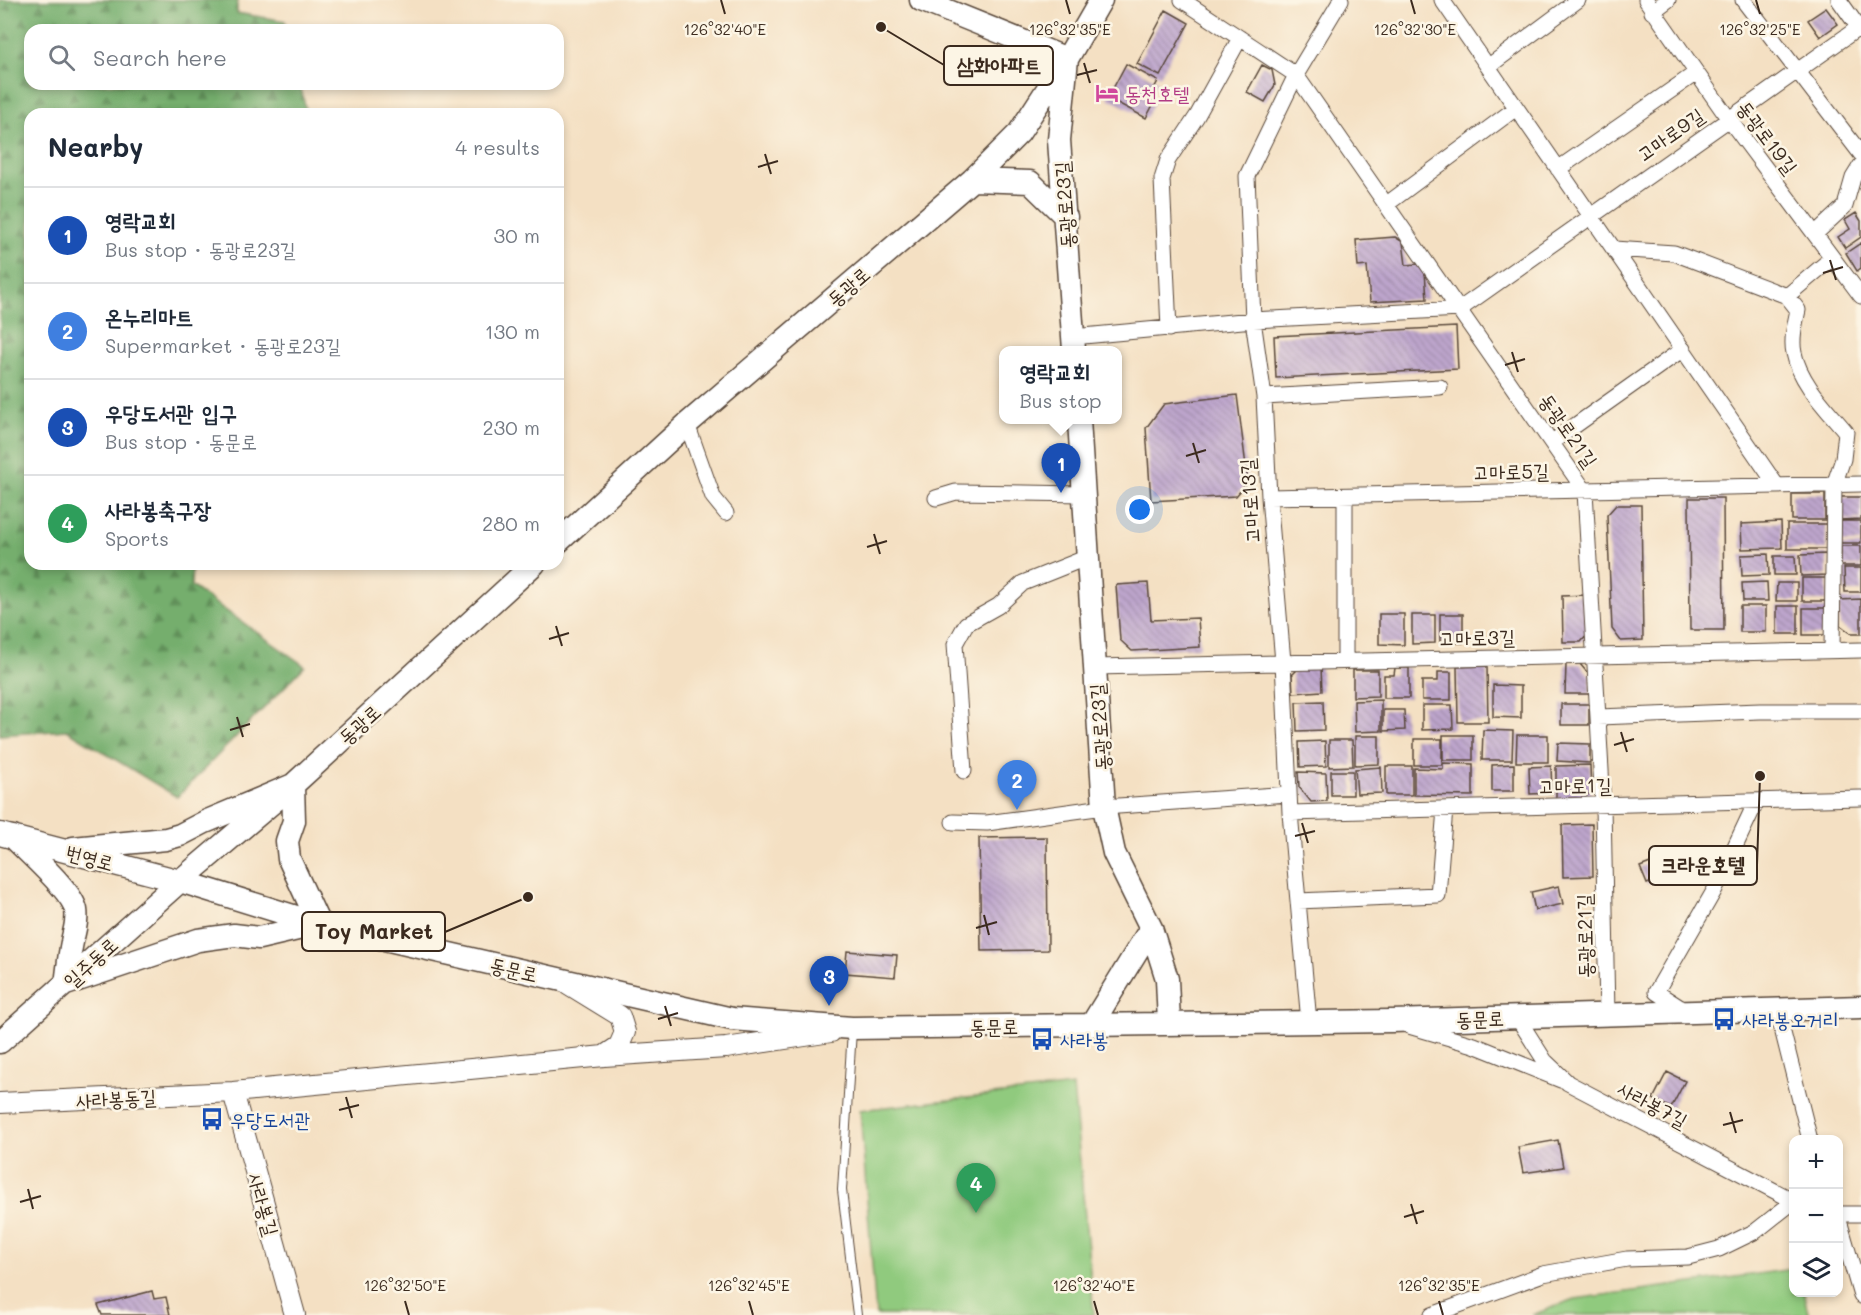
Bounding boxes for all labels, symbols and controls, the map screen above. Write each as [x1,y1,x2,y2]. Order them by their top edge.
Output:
text: 126°32'40"E [684,19,767,39]
text: 126°32'35"E [1029,19,1111,39]
text: 126°32'30"E [1374,19,1457,39]
text: 126°32'25"E [1719,19,1801,39]
search box [24,24,564,90]
icon: search [45,41,78,74]
text: Search here [93,43,227,72]
callout: 삼화아파트 [944,46,1053,85]
text: 삼화아파트 [957,51,1041,78]
hotel icon: 동천호텔 [1094,80,1120,106]
place label: 동천호텔 [1125,80,1189,106]
street label: 동광로19길 [1732,95,1804,179]
street label: 고마로9길 [1631,101,1709,167]
text: Nearby [48,130,143,164]
text: 4 results [455,134,540,160]
street label: 동광로23길 [1048,161,1080,249]
text: 영락교회 [105,206,176,235]
text: 1 [63,222,72,248]
text: 30 m [494,222,540,248]
text: Bus stop · 동광로23길 [105,236,296,262]
street label: 동광로 [821,260,875,312]
text: 온누리마트 [105,302,194,331]
text: 2 [62,318,73,344]
text: 130 m [485,318,540,344]
text: Supermarket · 동광로23길 [105,332,341,358]
popup [999,346,1122,424]
text: 영락교회 [1019,357,1090,386]
text: Bus stop [1019,387,1102,413]
street label: 동광로21길 [1534,388,1604,472]
text: 우당도서관 입구 [105,398,237,427]
text: 3 [62,414,74,440]
text: 230 m [482,414,540,440]
text: Bus stop · 동문로 [105,428,257,454]
pin: 1 [1042,444,1080,493]
street label: 고마로5길 [1473,457,1549,485]
street label: 고마로13길 [1233,458,1265,544]
text: 사라봉축구장 [105,495,211,524]
your location [1125,495,1154,524]
text: 4 [61,510,74,536]
text: 280 m [482,510,540,536]
text: Sports [105,525,169,551]
street label: 고마로3길 [1439,623,1515,651]
street label: 동광로23길 [1083,683,1115,771]
street label: 동광로 [332,698,386,750]
pin: 2 [998,760,1036,810]
street label: 고마로1길 [1538,771,1612,799]
street label: 번영로 [63,838,117,876]
callout: 크라운호텔 [1649,846,1757,885]
text: 크라운호텔 [1661,850,1745,877]
street label: 동광로21길 [1570,894,1598,978]
callout: Toy Market [302,912,445,951]
text: Toy Market [315,917,433,945]
street label: 일주동로 [57,931,123,993]
street label: 동문로 [488,951,540,987]
pin: 3 [810,956,848,1006]
street label: 동문로 [1455,1004,1505,1032]
bus stop icon: 사라봉오거리 [1711,1006,1737,1032]
place label: 사라봉오거리 [1742,1006,1839,1032]
street label: 동문로 [970,1013,1018,1039]
bus stop icon: 사라봉 [1029,1026,1055,1052]
place label: 사라봉 [1060,1026,1108,1052]
street label: 사라봉7길 [1614,1075,1692,1133]
street label: 사라봉동길 [75,1083,157,1113]
bus stop icon: 우당도서관 [199,1106,225,1132]
place label: 우당도서관 [230,1106,310,1132]
map controls [1789,1135,1843,1297]
button: + [1789,1135,1843,1189]
pin: 4 [956,1164,996,1213]
street label: 사라봉길 [243,1169,285,1239]
button: − [1789,1189,1843,1243]
button: layers [1789,1243,1843,1297]
text: 126°32'50"E [364,1275,447,1295]
text: 126°32'45"E [708,1275,790,1295]
text: 126°32'40"E [1053,1275,1136,1295]
text: 126°32'35"E [1398,1275,1480,1295]

